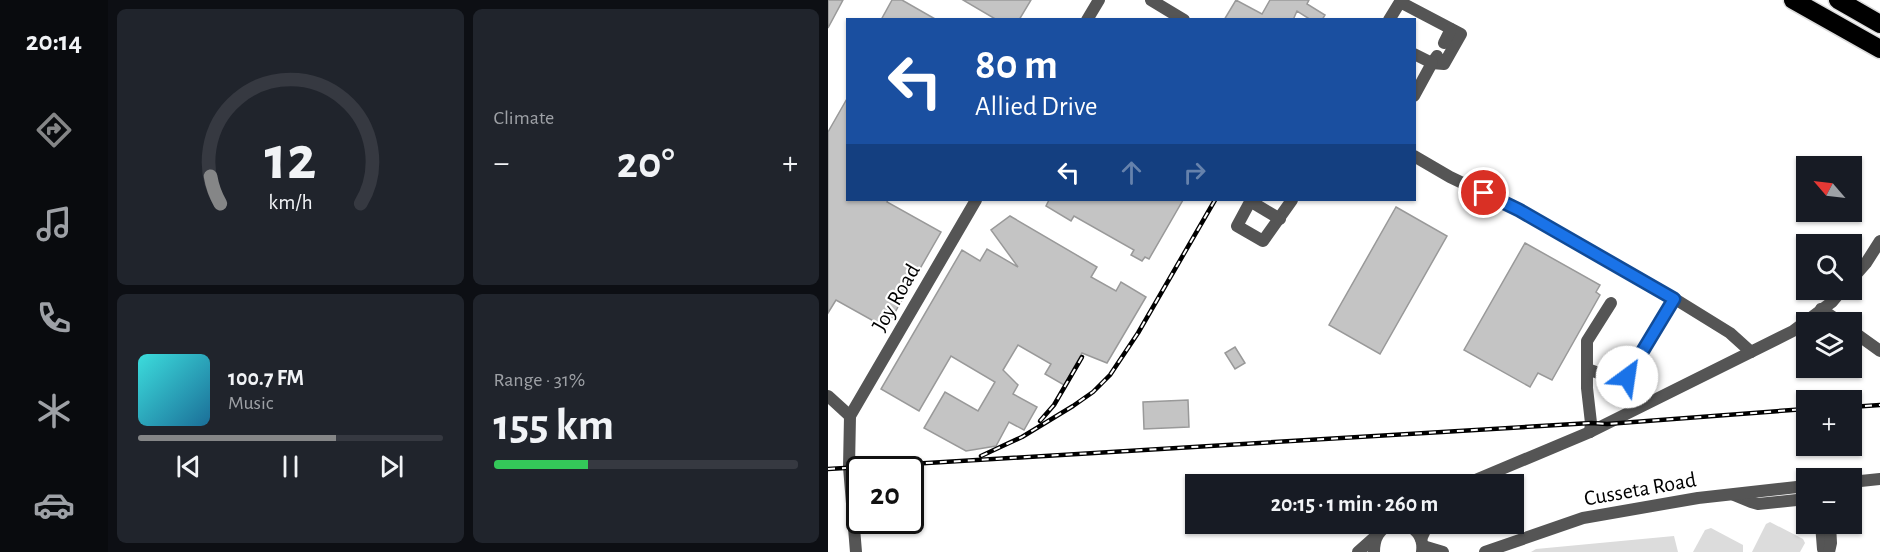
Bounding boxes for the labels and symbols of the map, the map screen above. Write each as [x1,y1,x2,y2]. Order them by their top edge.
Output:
north arrow [1796,156,1862,222]
pin [1458,167,1509,218]
street label: Joy Road [868,260,924,335]
position arrow [1595,345,1659,409]
speed limit sign: 20 [846,456,924,534]
street label: Cusseta Road [1582,468,1698,510]

